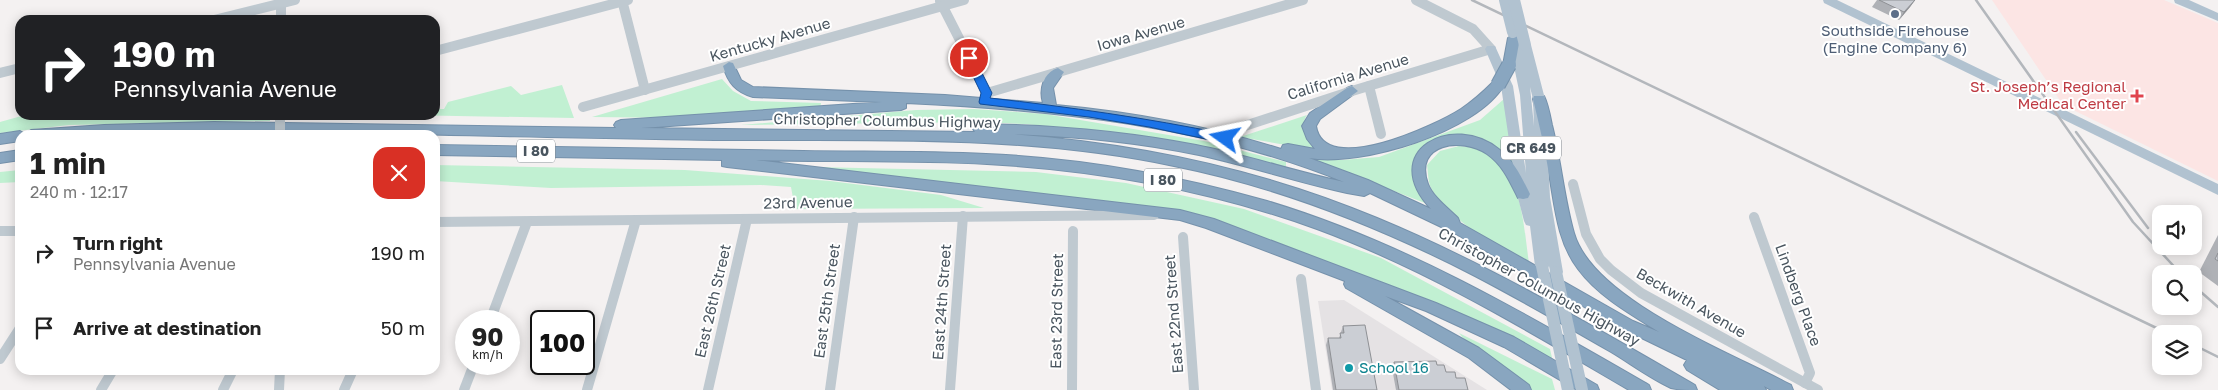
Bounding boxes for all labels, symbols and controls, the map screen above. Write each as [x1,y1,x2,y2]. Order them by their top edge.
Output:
marker: Southside Firehouse (Engine Company 6) [1889,8,1901,20]
street label: Iowa Avenue [1095,12,1187,54]
street label: Kentucky Avenue [707,13,832,65]
place label: Southside Firehouse (Engine Company 6) [1821,21,1969,56]
text: 190 m [113,33,215,75]
icon: right [30,35,95,100]
pin [948,37,990,79]
icon: arrive [955,44,983,72]
street label: California Avenue [1285,49,1411,103]
text: Pennsylvania Avenue [113,75,337,102]
place label: St. Joseph’s Regional Medical Center [1970,77,2126,112]
marker: St. Joseph’s Regional Medical Center [2130,89,2144,103]
street label: Christopher Columbus Highway [773,109,1001,131]
position arrow [1198,111,1250,163]
road number: CR 649 [1501,136,1561,160]
road number: I 80 [517,140,555,162]
text: 1 min [30,145,106,181]
button: close [373,147,425,199]
road number: I 80 [1144,168,1182,192]
text: 240 m · 12:17 [30,182,128,202]
street label: 23rd Avenue [763,192,853,212]
map controls [2152,205,2202,375]
button: sound [2152,205,2202,255]
street label: Christopher Columbus Highway [1436,223,1644,349]
text: Turn right [73,231,163,254]
icon: right [30,239,58,267]
text: 190 m [371,241,425,264]
street label: Lindberg Place [1772,241,1826,349]
street label: East 26th Street [690,242,734,359]
street label: East 25th Street [809,242,843,360]
street label: East 24th Street [928,243,954,361]
street label: East 23rd Street [1046,253,1066,369]
text: Pennsylvania Avenue [73,254,236,274]
street label: East 22nd Street [1160,254,1186,374]
street label: Beckwith Avenue [1633,263,1750,341]
button: search [2152,265,2202,315]
speed limit sign: 100 [530,310,595,375]
icon: arrive [30,314,58,342]
text: Arrive at destination [73,316,261,339]
text: 50 m [381,316,425,339]
text: 90 [471,321,504,352]
button: layers [2152,325,2202,375]
text: km/h [472,347,503,362]
place label: School 16 [1359,358,1429,376]
marker: School 16 [1343,362,1355,374]

